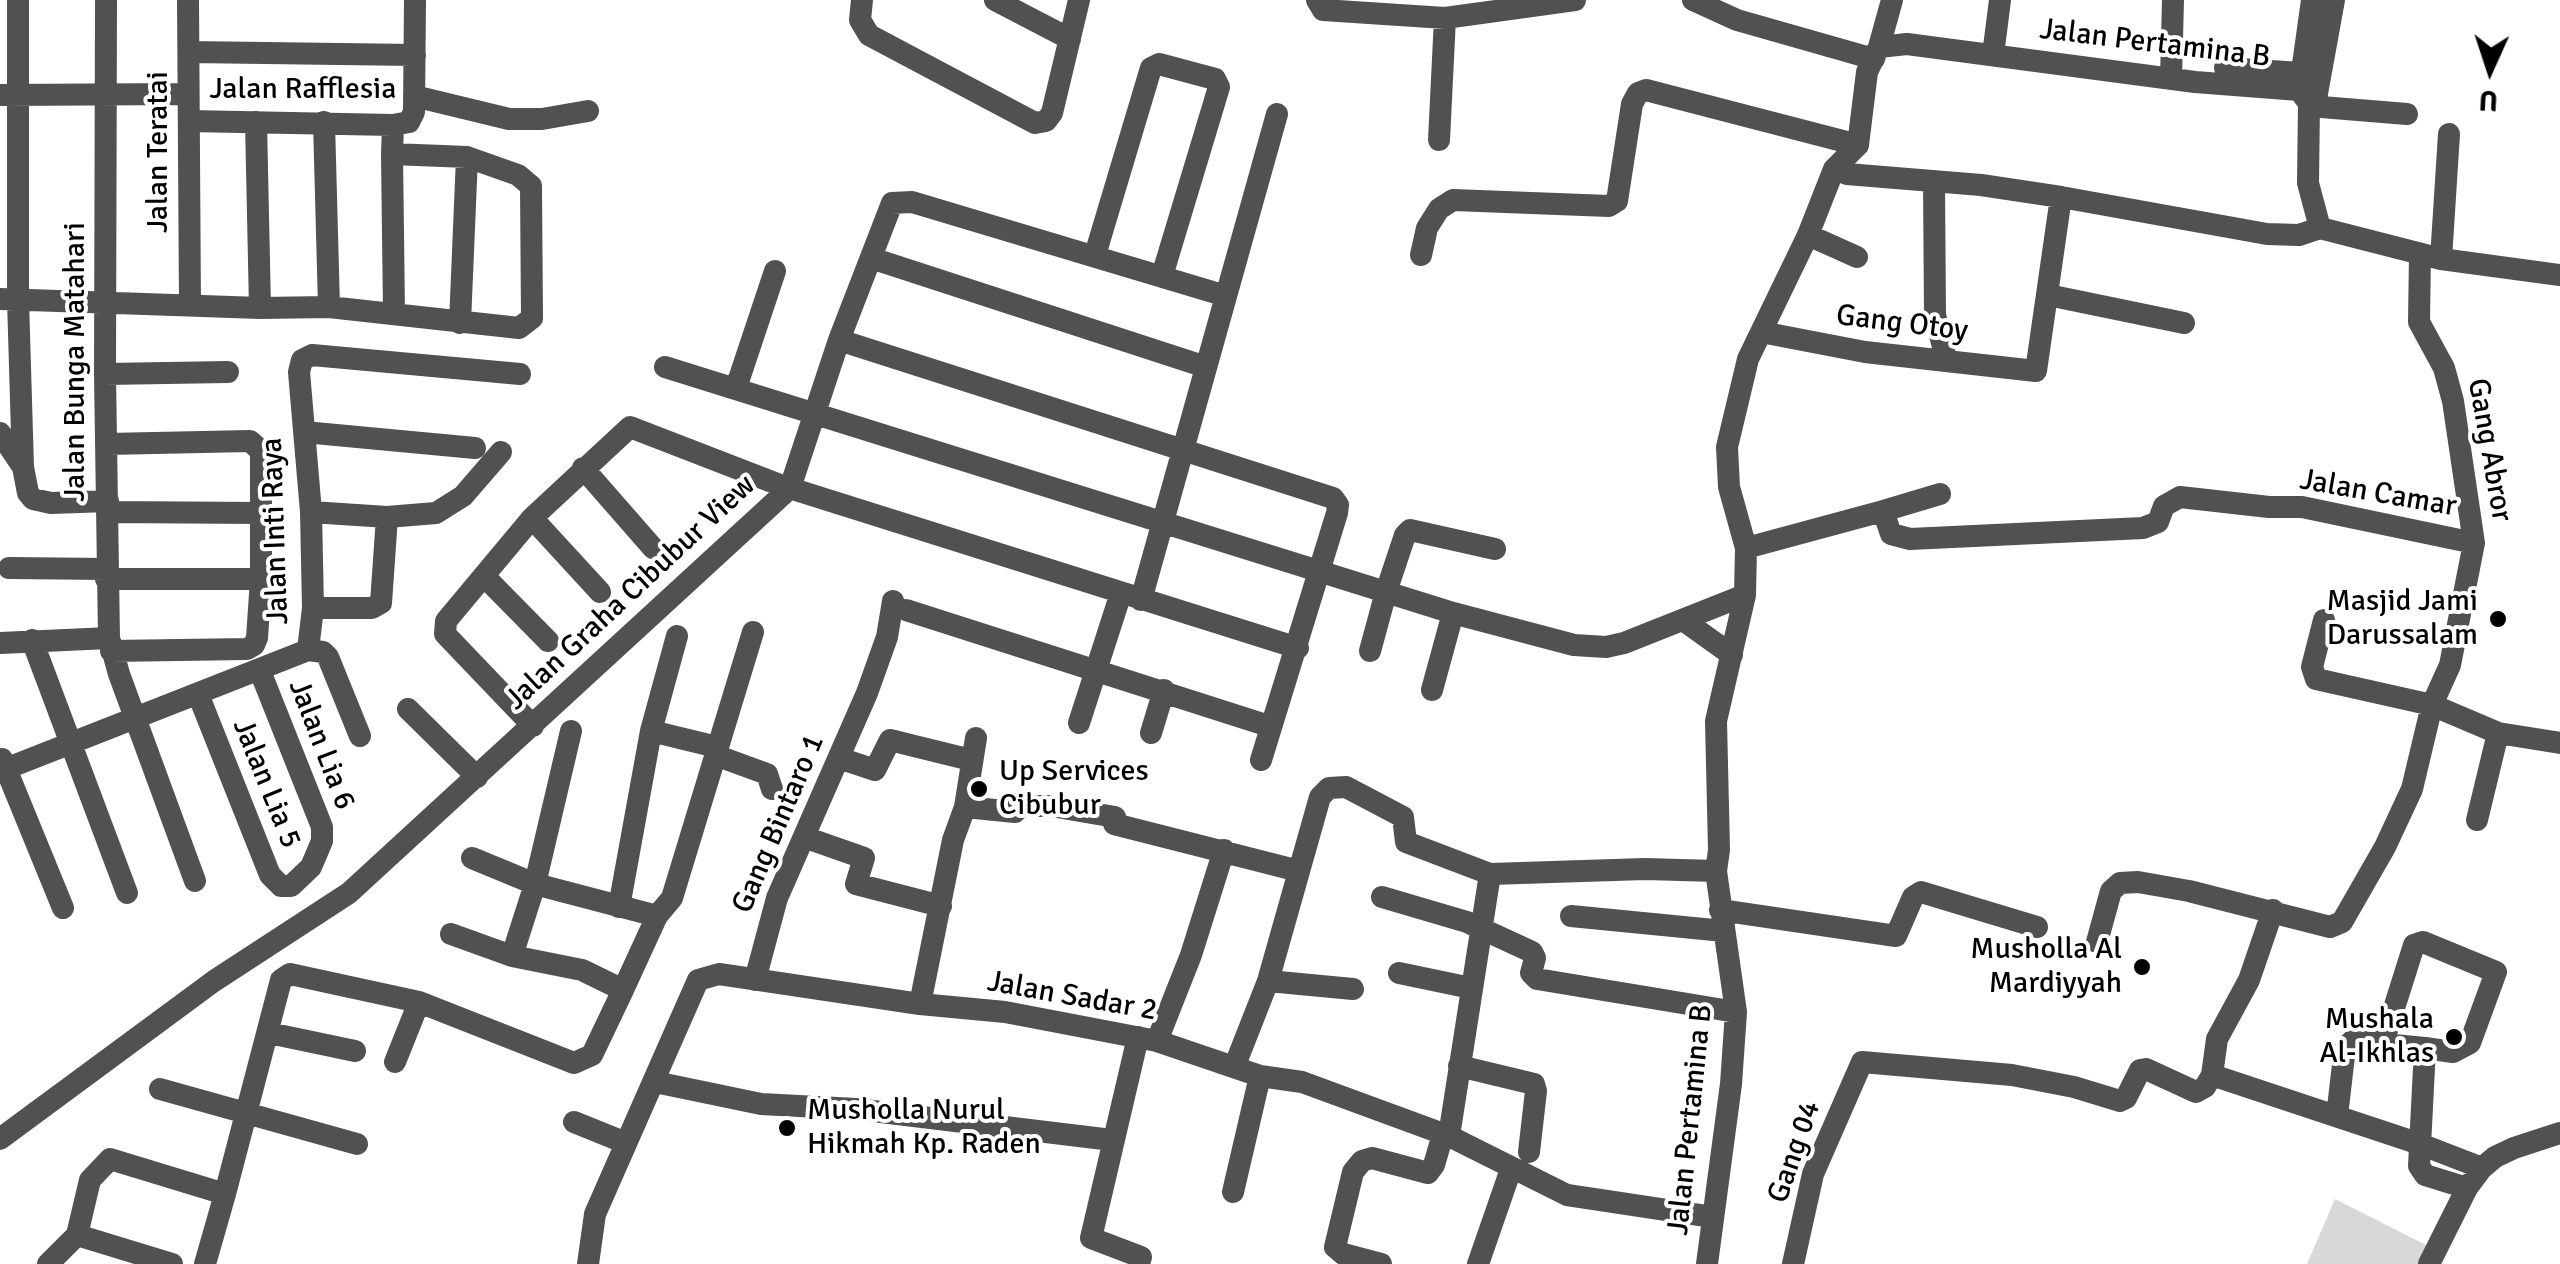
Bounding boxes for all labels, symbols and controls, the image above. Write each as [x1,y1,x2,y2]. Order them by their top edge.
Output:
street label: Jalan Pertamina B [2038,12,2272,76]
north arrow [2440,20,2540,120]
street label: Jalan Teratai [141,71,177,233]
street label: Jalan Rafflesia [210,72,396,108]
text: U [2478,82,2499,117]
street label: Jalan Bunga Matahari [58,222,94,502]
street label: Gang Otoy [1834,298,1970,350]
street label: Gang Abror [2459,376,2519,524]
street label: Jalan Inti Raya [255,437,297,625]
street label: Jalan Camar [2297,463,2459,525]
street label: Jalan Graha Cibubur View [499,468,763,718]
place label: Masjid Jami Darussalam [2327,584,2478,654]
marker: Masjid Jami Darussalam [2487,608,2509,630]
street label: Jalan Lia 6 [280,675,362,815]
street label: Jalan Lia 5 [224,714,308,854]
street label: Gang Bintaro 1 [725,729,833,919]
place label: Up Services Cibubur [999,754,1149,824]
marker: Up Services Cibubur [968,778,990,800]
place label: Musholla Al Mardiyyah [1970,932,2122,1002]
marker: Musholla Al Mardiyyah [2131,956,2153,978]
street label: Jalan Sadar 2 [984,964,1160,1030]
place label: Mushala Al-Ikhlas [2320,1002,2434,1072]
street label: Jalan Pertamina B [1661,1003,1721,1237]
marker: Mushala Al-Ikhlas [2443,1026,2465,1048]
place label: Musholla Nurul Hikmah Kp. Raden [807,1093,1041,1164]
street label: Gang 04 [1761,1096,1829,1208]
marker: Musholla Nurul Hikmah Kp. Raden [776,1117,798,1139]

